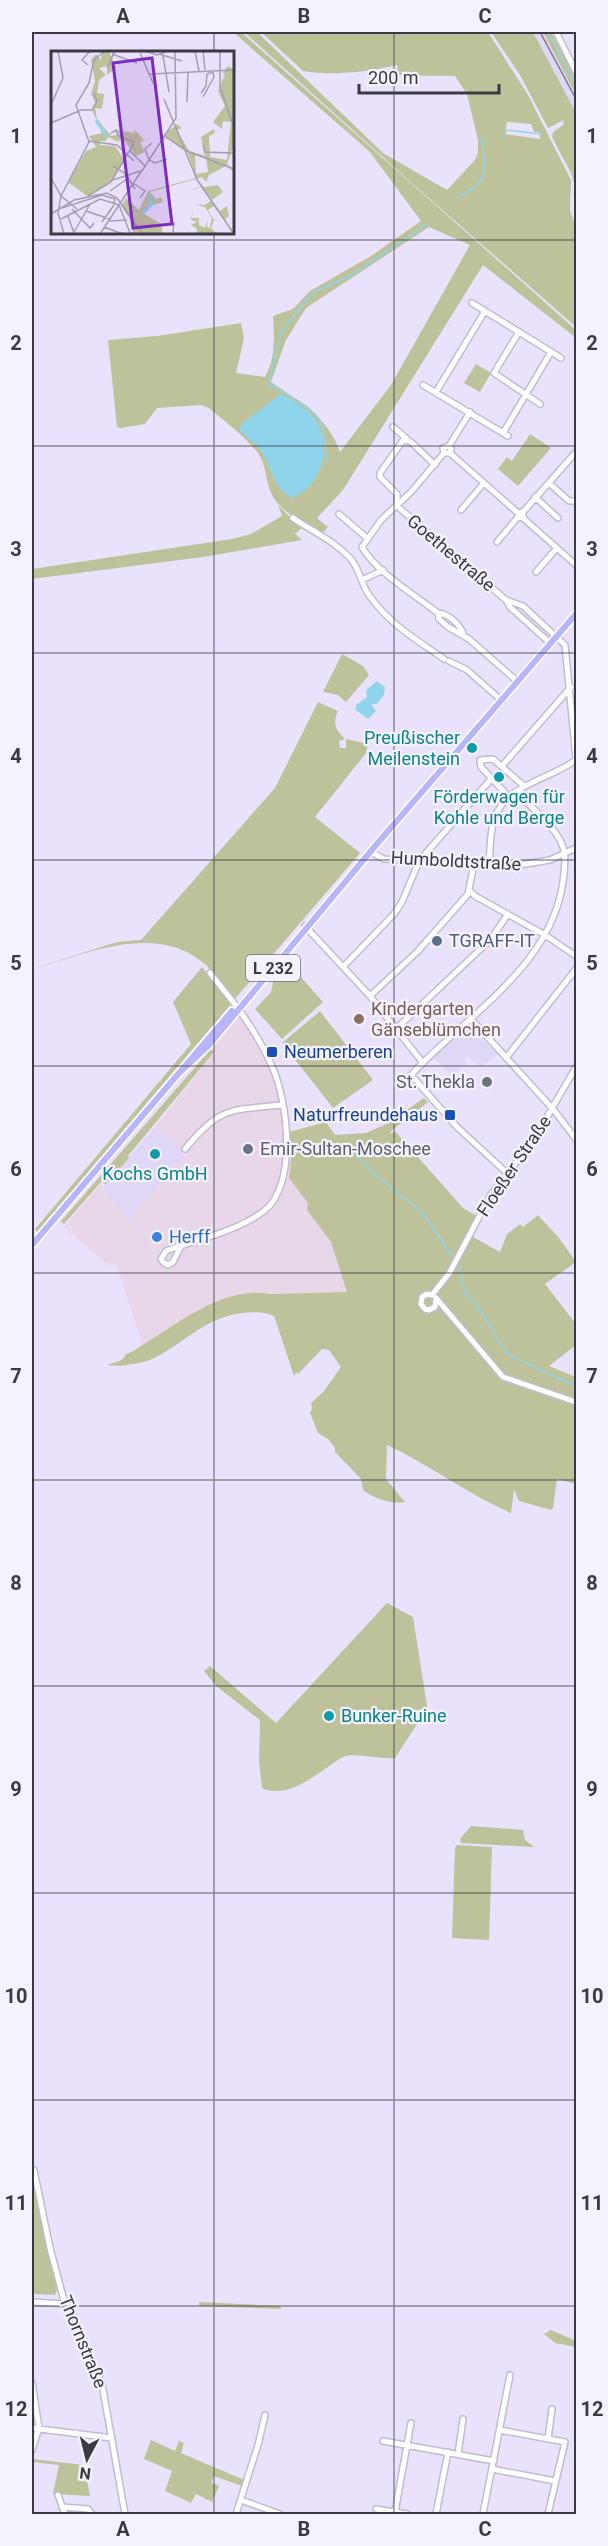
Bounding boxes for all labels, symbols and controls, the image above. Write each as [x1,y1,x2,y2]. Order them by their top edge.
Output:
text: A [116,4,130,28]
text: B [298,4,310,28]
text: C [478,4,492,28]
inset map [51,51,234,234]
scale bar [359,57,498,95]
text: 200 m [368,67,419,88]
text: 1 [10,124,22,148]
text: 1 [586,124,598,148]
text: 2 [10,331,22,355]
text: 2 [586,331,598,355]
street label: Goethestraße [403,510,500,595]
text: 3 [10,537,22,561]
text: 3 [586,537,598,561]
place label: Preußischer Meilenstein [364,727,460,769]
marker: Preußischer Meilenstein [465,741,479,755]
text: 4 [10,744,22,768]
text: 4 [586,744,598,768]
marker: Förderwagen für Kohle und Berge [492,770,506,784]
place label: Förderwagen für Kohle und Berge [433,786,565,828]
street label: Humboldtstraße [390,847,522,874]
place label: TGRAFF-IT [449,930,535,951]
marker: TGRAFF-IT [430,934,444,948]
text: 5 [10,951,22,975]
text: 5 [586,951,598,975]
road number: L 232 [246,955,300,981]
place label: Kindergarten Gänseblümchen [371,998,501,1040]
marker: Kindergarten Gänseblümchen [352,1012,366,1026]
place label: Neumerberen [284,1041,393,1062]
marker: Neumerberen [265,1045,279,1059]
place label: St. Thekla [396,1071,475,1092]
marker: St. Thekla [480,1075,494,1089]
place label: Naturfreundehaus [293,1104,438,1125]
marker: Naturfreundehaus [443,1108,457,1122]
street label: Floeßer Straße [472,1111,555,1220]
place label: Emir-Sultan-Moschee [260,1138,431,1159]
marker: Emir-Sultan-Moschee [241,1142,255,1156]
marker: Kochs GmbH [148,1147,162,1161]
text: 6 [10,1157,22,1181]
text: 6 [586,1157,598,1181]
place label: Kochs GmbH [102,1163,208,1184]
place label: Herff [169,1226,211,1247]
marker: Herff [150,1230,164,1244]
text: 7 [10,1364,22,1388]
text: 7 [586,1364,598,1388]
text: 8 [10,1571,22,1595]
text: 8 [586,1571,598,1595]
place label: Bunker-Ruine [341,1705,447,1726]
marker: Bunker-Ruine [322,1709,336,1723]
text: 9 [10,1777,22,1801]
text: 9 [586,1777,598,1801]
text: 10 [5,1984,27,2008]
text: 10 [581,1984,603,2008]
text: 11 [5,2191,27,2215]
text: 11 [581,2191,603,2215]
street label: Thornstraße [55,2292,112,2391]
text: 12 [5,2397,27,2421]
text: 12 [581,2397,603,2421]
north arrow [57,2429,117,2489]
text: N [78,2463,92,2484]
text: A [116,2517,130,2541]
text: B [298,2517,310,2541]
text: C [478,2517,492,2541]

